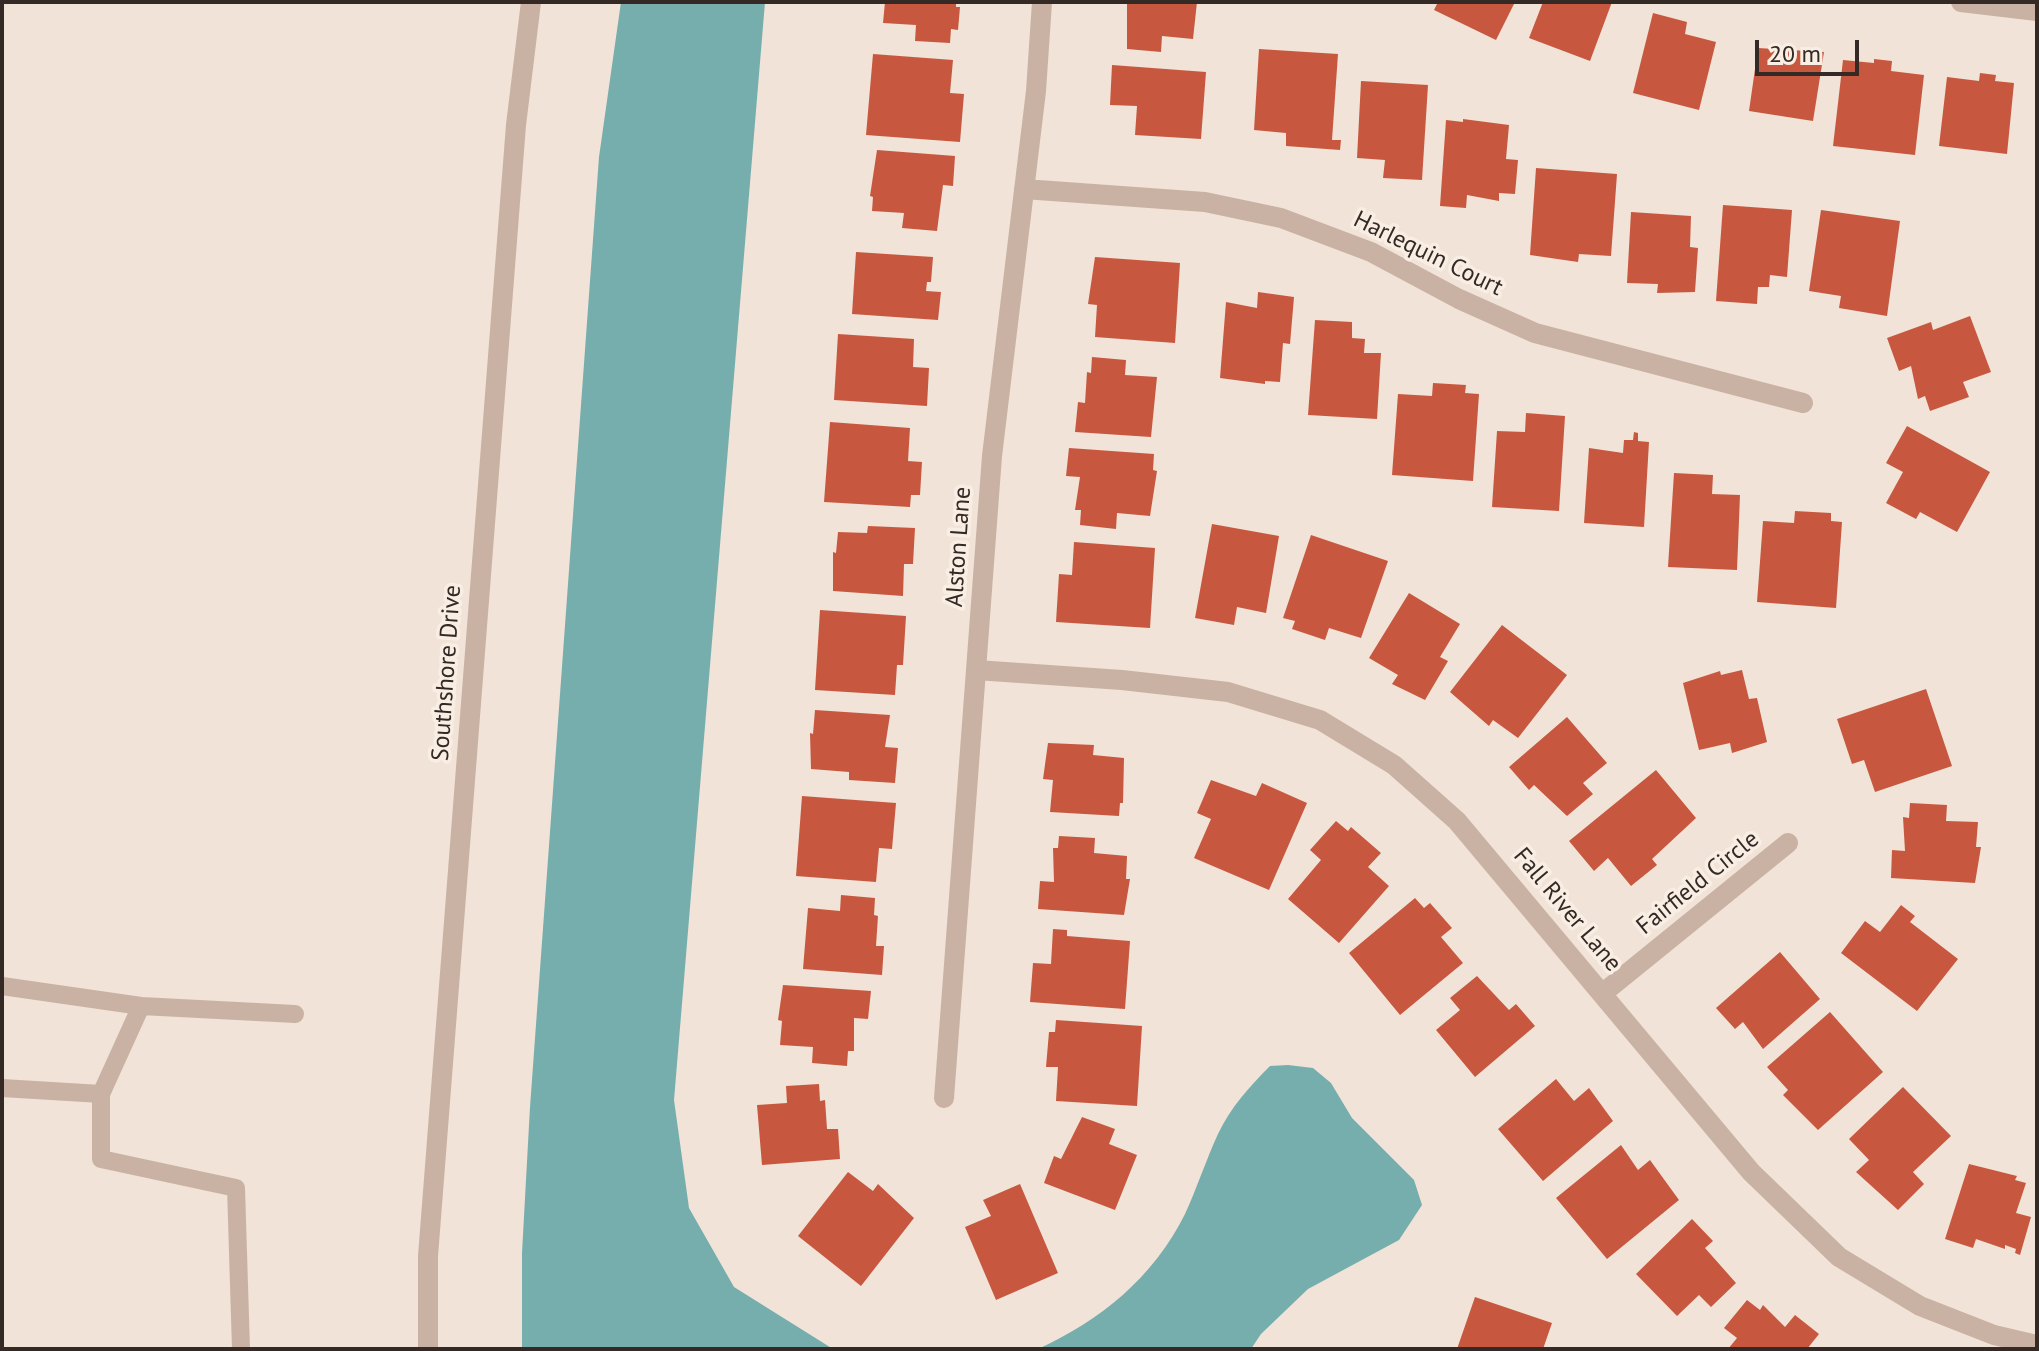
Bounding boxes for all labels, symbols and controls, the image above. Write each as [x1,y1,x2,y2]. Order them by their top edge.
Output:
scale bar [1759,24,1863,74]
text: 20 m [1769,38,1821,69]
street label: Harlequin Court [1349,205,1507,303]
street label: Alston Lane [940,486,978,608]
street label: Southshore Drive [426,584,468,762]
street label: Fairfield Circle [1631,825,1765,941]
street label: Fall River Lane [1507,842,1627,978]

